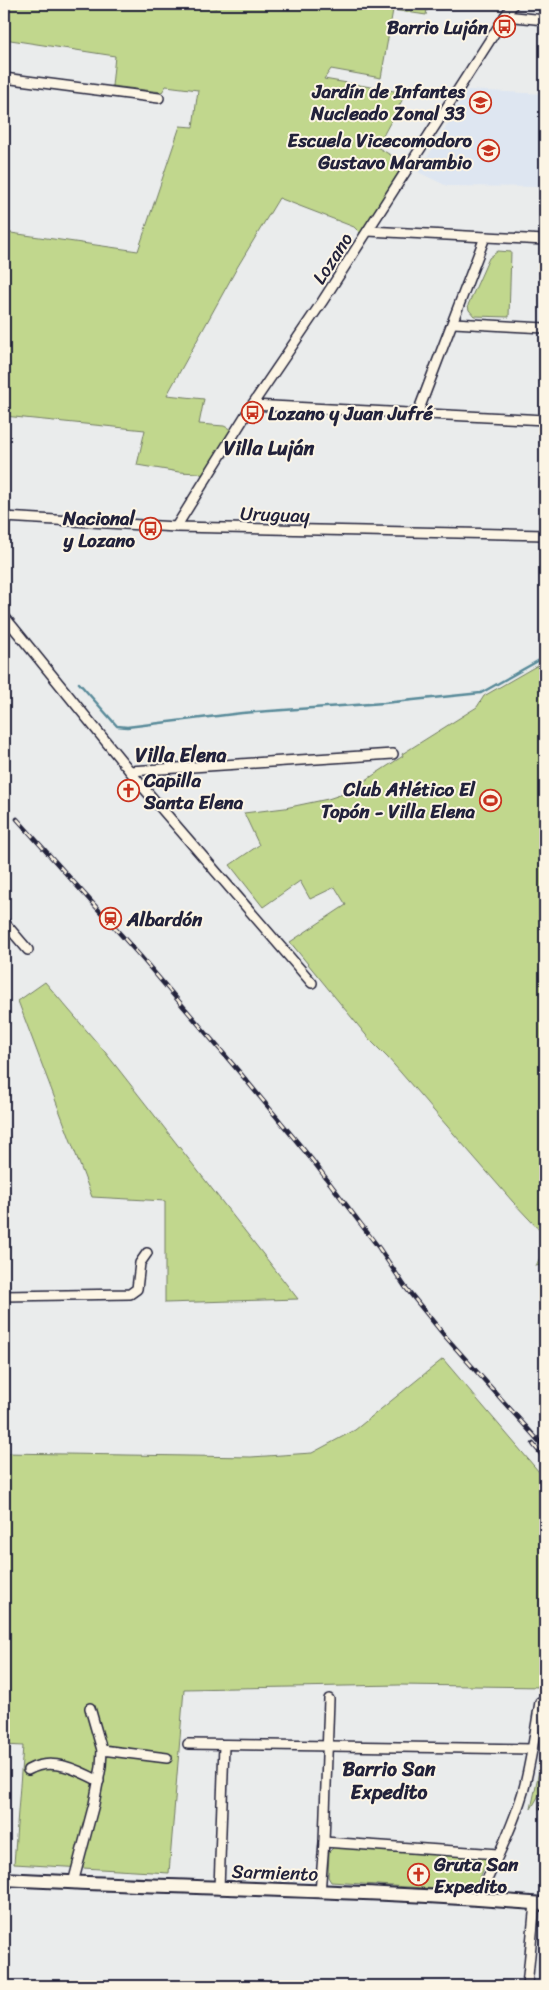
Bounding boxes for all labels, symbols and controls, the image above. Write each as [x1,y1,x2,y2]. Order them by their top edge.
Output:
place label: Barrio Luján [387,11,489,44]
bus stop icon: Barrio Luján [492,15,516,39]
place label: Jardín de Infantes Nucleado Zonal 33 [310,75,466,130]
school or university icon: Jardín de Infantes Nucleado Zonal 33 [469,90,493,114]
place label: Escuela Vicecomodoro Gustavo Marambio [288,124,473,179]
school or university icon: Escuela Vicecomodoro Gustavo Marambio [476,139,500,163]
street label: Lozano [303,226,362,291]
place label: Lozano y Juan Jufré [268,397,433,430]
bus stop icon: Lozano y Juan Jufré [240,401,264,425]
district label: Villa Luján [224,431,315,466]
street label: Uruguay [240,497,311,532]
place label: Nacional y Lozano [62,502,136,557]
bus stop icon: Nacional y Lozano [139,517,163,541]
district label: Villa Elena [135,738,227,773]
place label: Capilla Santa Elena [143,764,244,819]
place label: Club Atlético El Topón - Villa Elena [321,773,477,828]
church icon: Capilla Santa Elena [116,779,140,803]
sports icon: Club Atlético El Topón - Villa Elena [479,788,503,812]
place label: Albardón [126,903,203,936]
station icon: Albardón [99,907,123,931]
district label: Barrio San Expedito [342,1752,436,1810]
place label: Gruta San Expedito [433,1848,519,1903]
street label: Sarmiento [231,1854,319,1891]
church icon: Gruta San Expedito [406,1863,430,1887]

